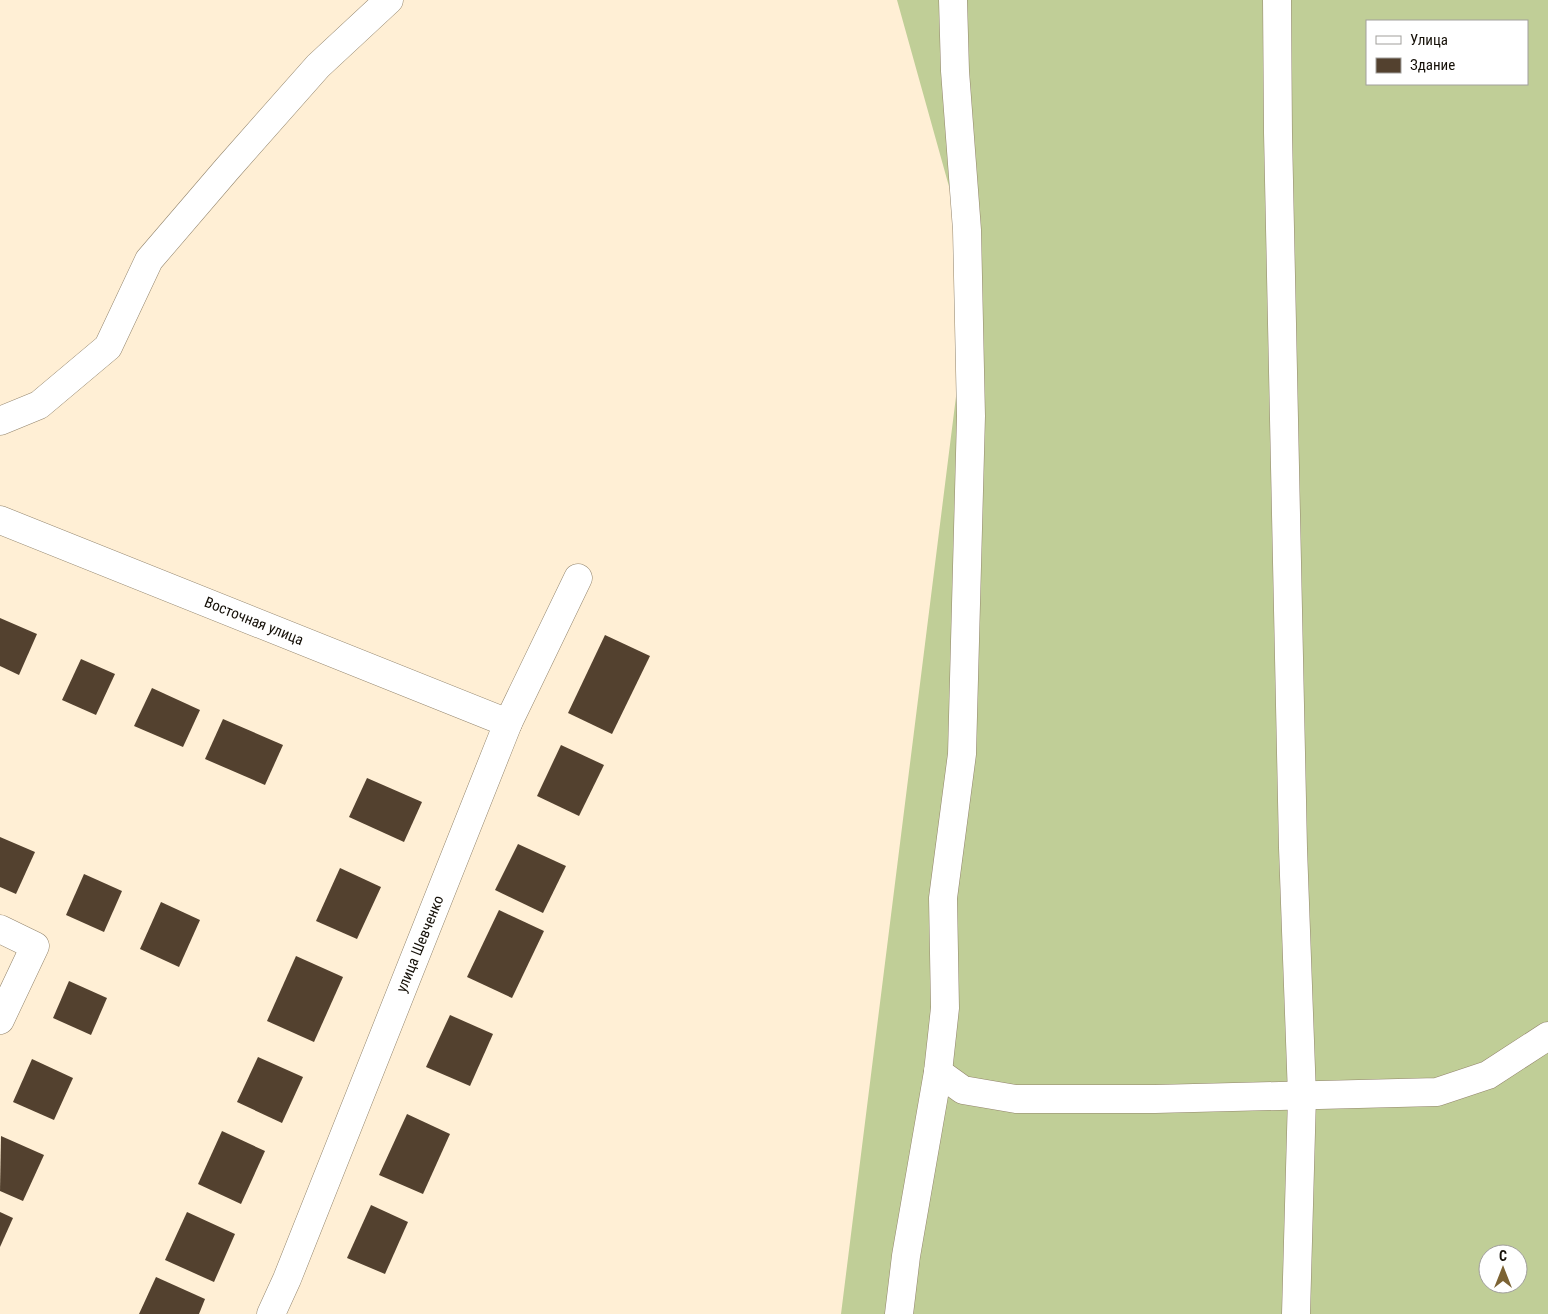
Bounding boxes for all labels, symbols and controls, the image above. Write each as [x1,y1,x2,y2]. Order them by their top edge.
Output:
legend [1366,20,1528,85]
text: Улица [1410,31,1448,49]
text: Здание [1410,56,1455,74]
street label: Восточная улица [202,593,306,649]
street label: улица Шевченко [392,893,448,995]
north arrow [1478,1244,1528,1294]
text: С [1499,1248,1507,1264]

